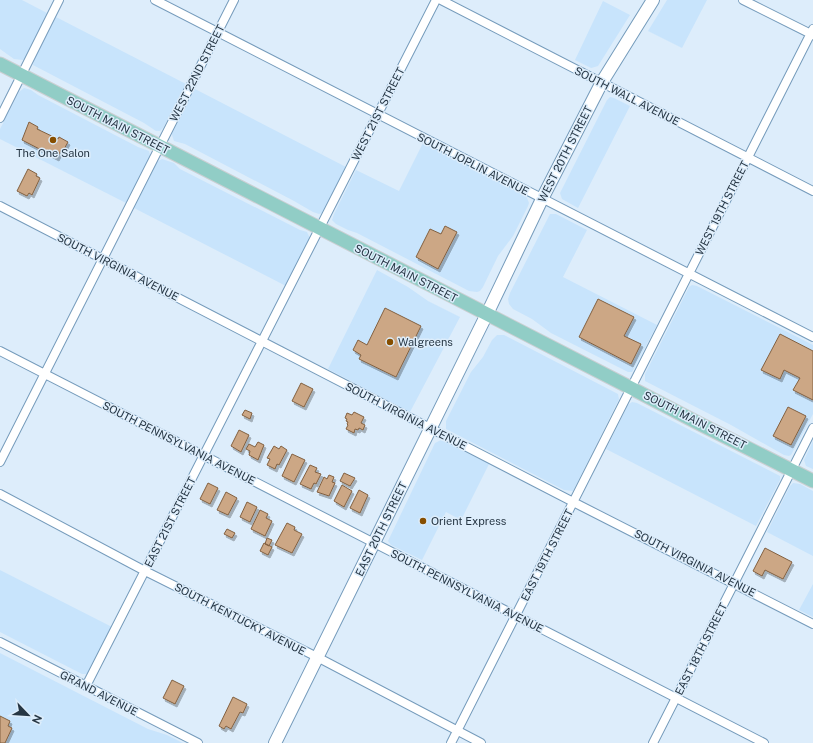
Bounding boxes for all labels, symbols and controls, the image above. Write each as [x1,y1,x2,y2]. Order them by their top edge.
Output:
street label: WEST 22ND STREET [167,22,227,123]
street label: SOUTH WALL AVENUE [572,64,682,128]
street label: WEST 21ST STREET [349,65,407,163]
street label: SOUTH MAIN STREET [65,94,172,156]
street label: WEST 20TH STREET [536,104,595,204]
street label: SOUTH JOPLIN AVENUE [415,131,531,198]
marker: The One Salon [48,135,58,145]
place label: The One Salon [16,147,90,159]
street label: WEST 19TH STREET [693,158,751,257]
street label: SOUTH VIRGINIA AVENUE [55,231,181,303]
street label: SOUTH MAIN STREET [353,242,460,304]
place label: Walgreens [398,336,453,348]
marker: Walgreens [385,337,395,347]
street label: SOUTH VIRGINIA AVENUE [343,380,469,452]
street label: SOUTH MAIN STREET [642,389,749,451]
street label: SOUTH PENNSYLVANIA AVENUE [101,399,258,487]
street label: EAST 21ST STREET [142,474,198,569]
street label: EAST 20TH STREET [353,480,409,578]
street label: EAST 19TH STREET [519,507,576,603]
place label: Orient Express [431,515,507,527]
marker: Orient Express [418,516,428,526]
street label: SOUTH VIRGINIA AVENUE [632,527,758,599]
street label: SOUTH PENNSYLVANIA AVENUE [389,547,546,635]
street label: SOUTH KENTUCKY AVENUE [173,581,308,657]
street label: EAST 18TH STREET [673,601,730,697]
street label: GRAND AVENUE [58,668,140,718]
north arrow [8,695,48,735]
text: N [30,713,44,726]

